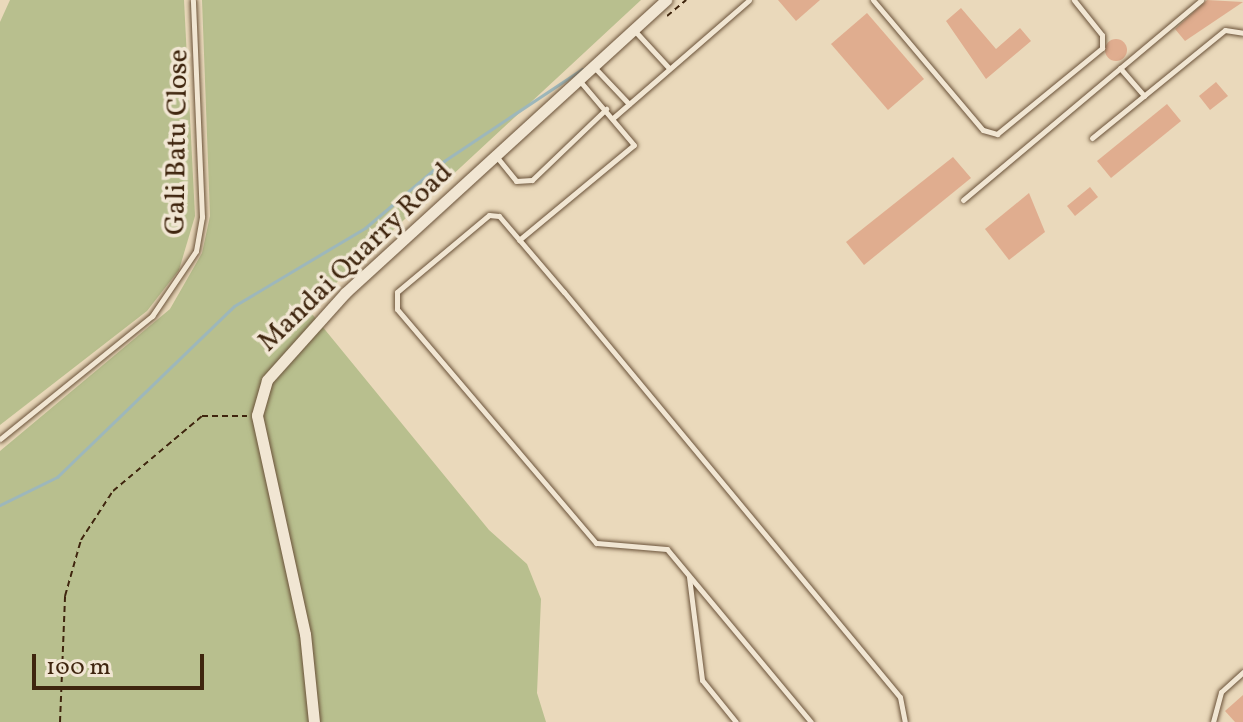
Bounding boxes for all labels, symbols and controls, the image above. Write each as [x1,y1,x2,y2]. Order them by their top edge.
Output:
street label: Gali Batu Close [160,49,196,235]
street label: Mandai Quarry Road [251,156,461,360]
scale bar [36,638,208,688]
text: 100 m [46,651,111,685]

